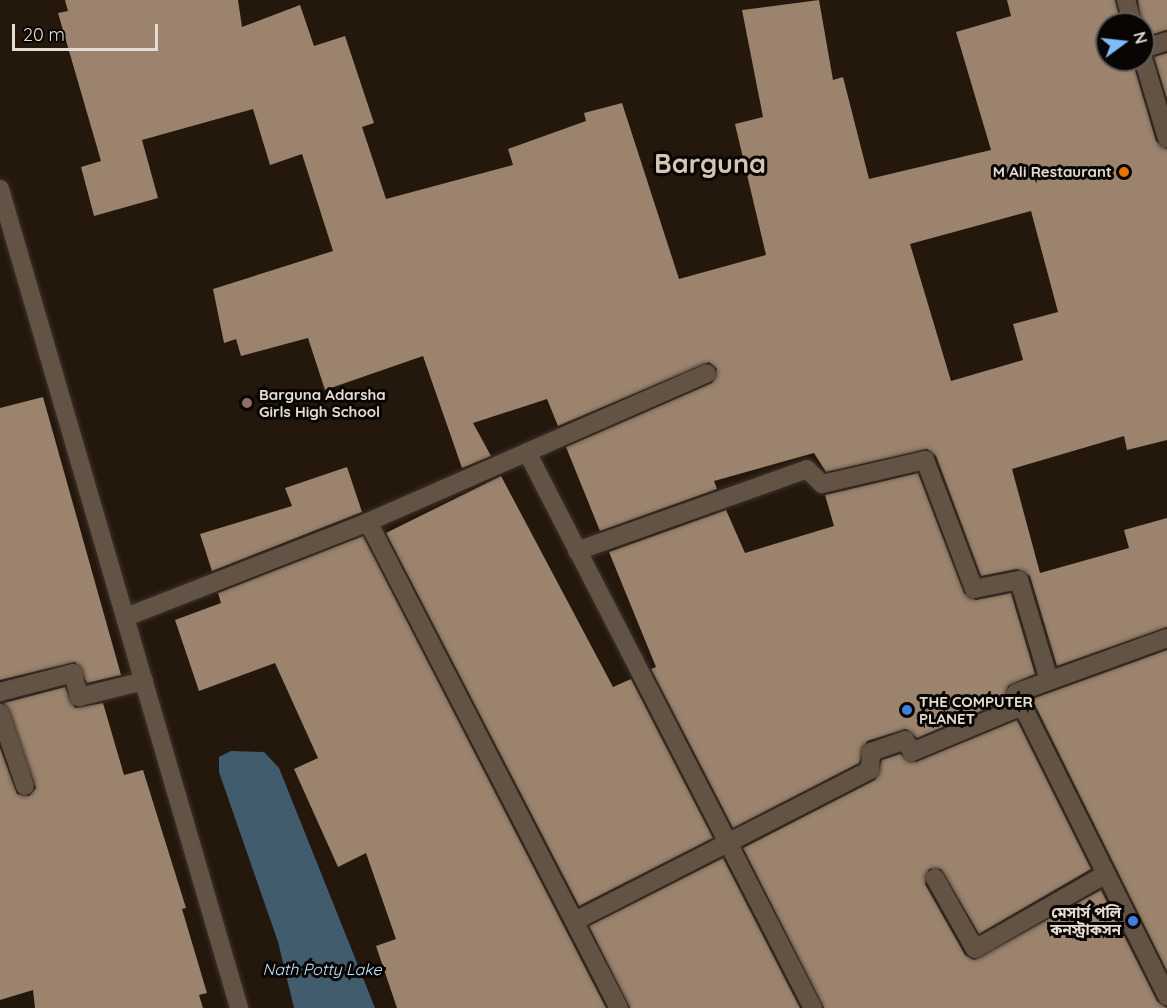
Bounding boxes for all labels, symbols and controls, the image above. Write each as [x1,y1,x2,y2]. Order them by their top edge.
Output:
scale bar [15,12,160,50]
north arrow [1095,12,1155,72]
text: 20 m [23,23,65,46]
text: N [1129,30,1152,46]
district label: Barguna [654,148,766,180]
place label: M Ali Restaurant [993,163,1112,181]
marker: M Ali Restaurant [1117,165,1131,179]
place label: Barguna Adarsha Girls High School [259,385,386,420]
marker: Barguna Adarsha Girls High School [240,396,254,410]
place label: THE COMPUTER PLANET [919,692,1033,727]
marker: THE COMPUTER PLANET [900,703,914,717]
place label: মেসার্স পলি কনস্ট্রাকসন [1050,903,1121,938]
marker: মেসার্স পলি কনস্ট্রাকসন [1126,914,1140,928]
water label: Nath Potty Lake [262,959,382,979]

